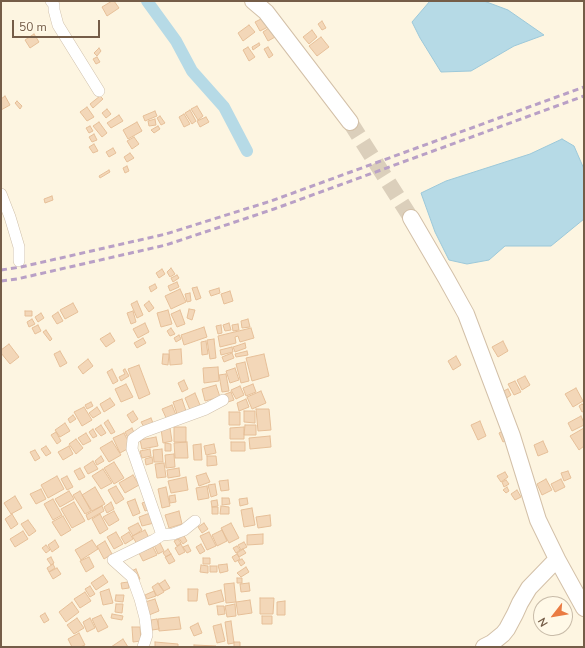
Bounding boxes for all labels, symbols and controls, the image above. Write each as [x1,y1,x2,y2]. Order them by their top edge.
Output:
scale bar [14,12,102,38]
text: 50 m [19,19,47,35]
north arrow [533,596,573,636]
text: N [535,615,552,629]

